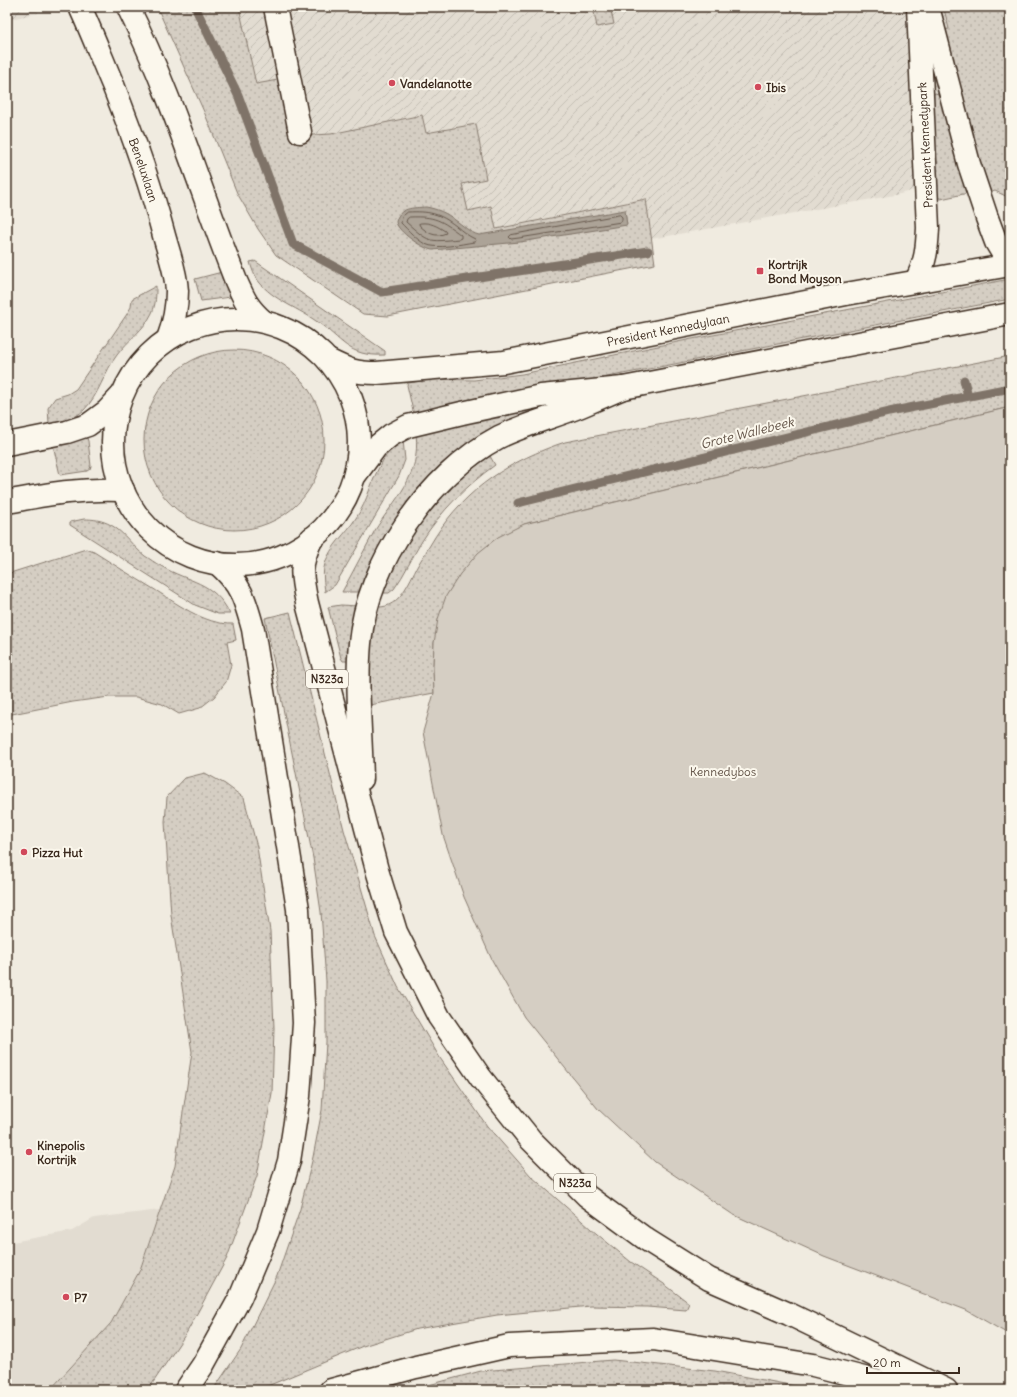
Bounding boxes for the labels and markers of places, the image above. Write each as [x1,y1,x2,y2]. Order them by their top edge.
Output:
place label: Vandelanotte [400,76,472,91]
marker: Vandelanotte [387,78,397,88]
place label: Ibis [766,80,787,95]
marker: Ibis [753,82,763,92]
place label: Kortrijk Bond Moyson [768,257,842,287]
marker: Kortrijk Bond Moyson [755,266,765,276]
place label: Pizza Hut [32,845,84,860]
marker: Pizza Hut [19,847,29,857]
place label: Kinepolis Kortrijk [37,1138,85,1167]
marker: Kinepolis Kortrijk [24,1147,34,1157]
place label: P7 [74,1290,87,1305]
marker: P7 [61,1292,71,1302]

